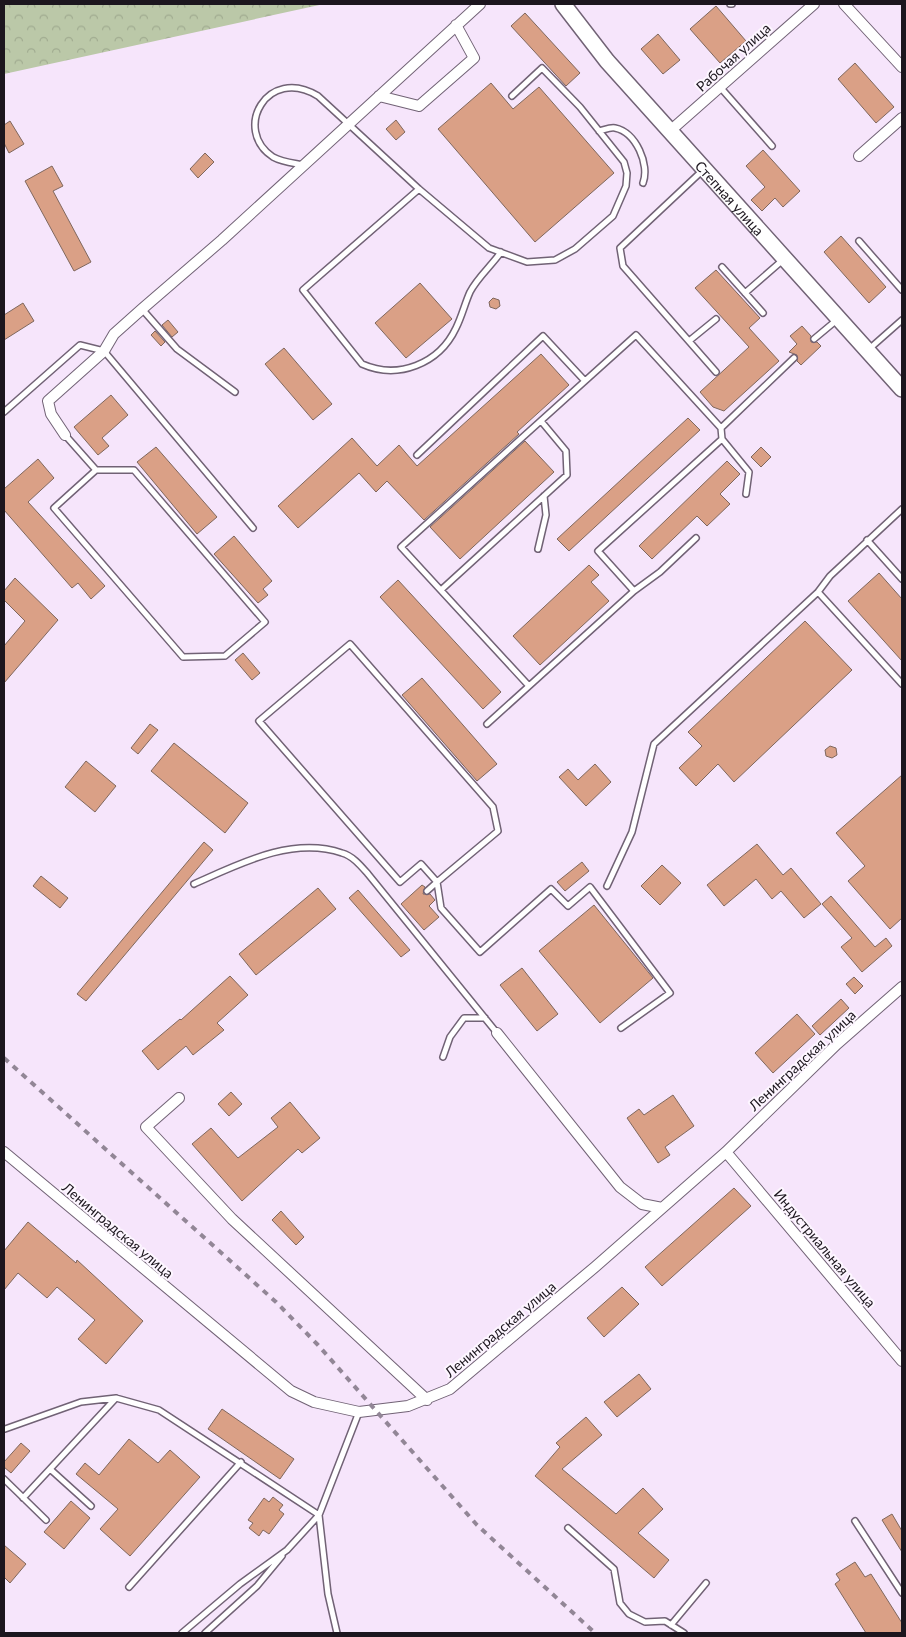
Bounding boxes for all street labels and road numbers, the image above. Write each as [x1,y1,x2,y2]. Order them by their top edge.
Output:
street label: Рабочая улица [692,19,774,95]
street label: Степная улица [692,157,768,239]
street label: Ленинградская улица [744,1006,859,1115]
street label: Ленинградская улица [58,1178,177,1281]
street label: Индустриальная улица [771,1186,879,1311]
street label: Ленинградская улица [440,1278,559,1381]

